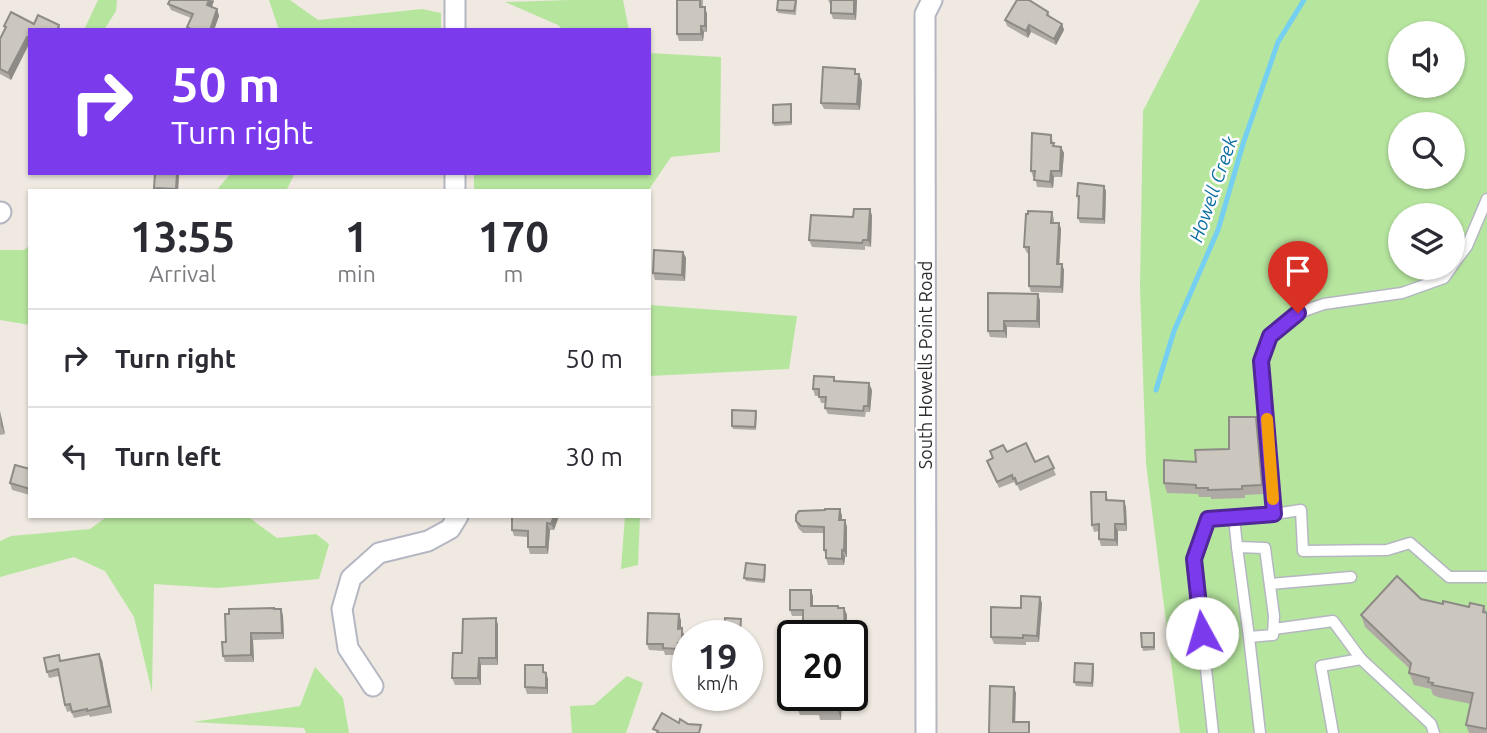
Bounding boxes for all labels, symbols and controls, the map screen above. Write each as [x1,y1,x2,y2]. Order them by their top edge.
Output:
map controls [1388,21,1465,280]
button: sound [1388,21,1465,98]
icon: right [56,56,147,147]
text: 50 m [171,56,280,111]
button: search [1388,112,1465,189]
text: Turn right [171,114,313,150]
water label: Howell Creek [1185,133,1241,245]
button: layers [1388,203,1465,280]
text: 13:55 [130,213,235,260]
text: 1 [345,213,368,260]
text: 170 [478,213,549,260]
pin [1268,241,1328,313]
icon: arrive [1279,252,1317,290]
text: Arrival [149,261,216,286]
text: min [337,261,376,286]
text: m [503,261,523,286]
street label: South Howells Point Road [915,261,935,469]
icon: right [56,339,94,377]
text: Turn right [115,344,236,373]
text: 50 m [565,344,623,373]
icon: left [56,437,94,475]
text: Turn left [115,442,221,471]
text: 30 m [565,442,623,471]
position arrow [1165,596,1239,670]
speed limit sign: 20 [777,620,868,711]
text: 19 [698,636,737,676]
text: km/h [697,673,738,693]

